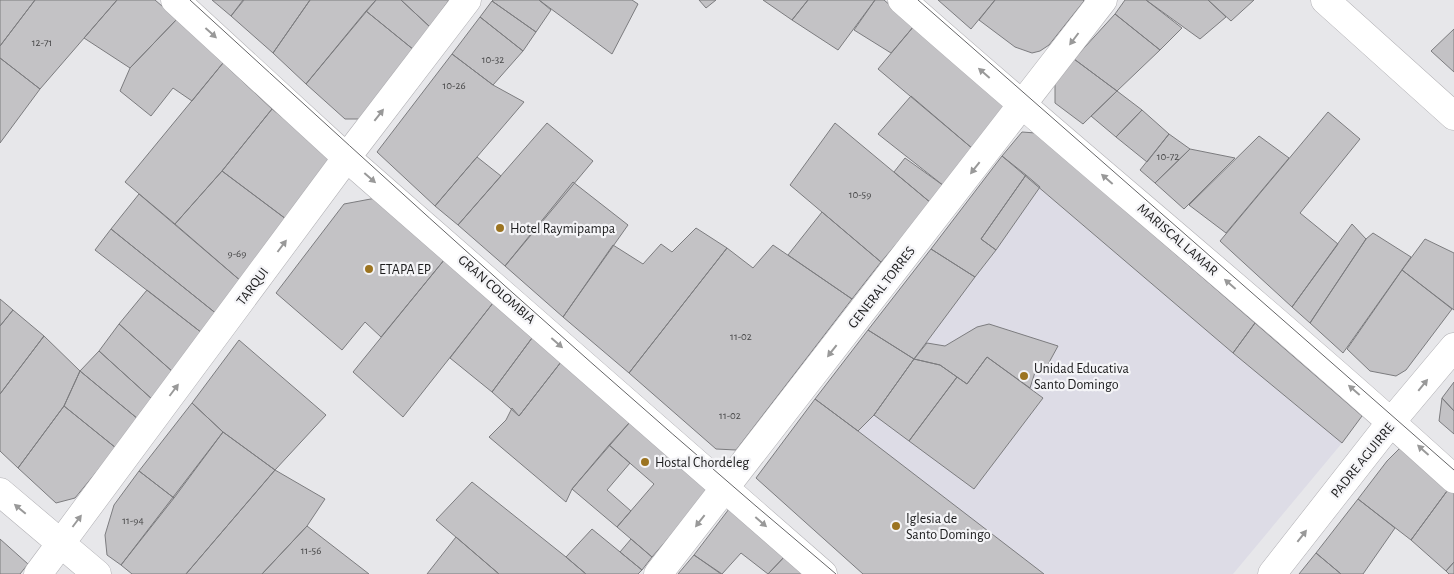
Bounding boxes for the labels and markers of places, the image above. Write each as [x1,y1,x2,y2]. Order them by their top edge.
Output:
marker: Hotel Raymipampa [494,222,506,234]
place label: Hotel Raymipampa [510,222,616,236]
marker: ETAPA EP [363,263,375,275]
place label: ETAPA EP [379,263,431,277]
place label: Unidad Educativa Santo Domingo [1034,362,1129,392]
marker: Unidad Educativa Santo Domingo [1018,370,1030,382]
marker: Hostal Chordeleg [639,456,651,468]
place label: Hostal Chordeleg [655,456,749,470]
place label: Iglesia de Santo Domingo [906,512,991,542]
marker: Iglesia de Santo Domingo [890,520,902,532]

